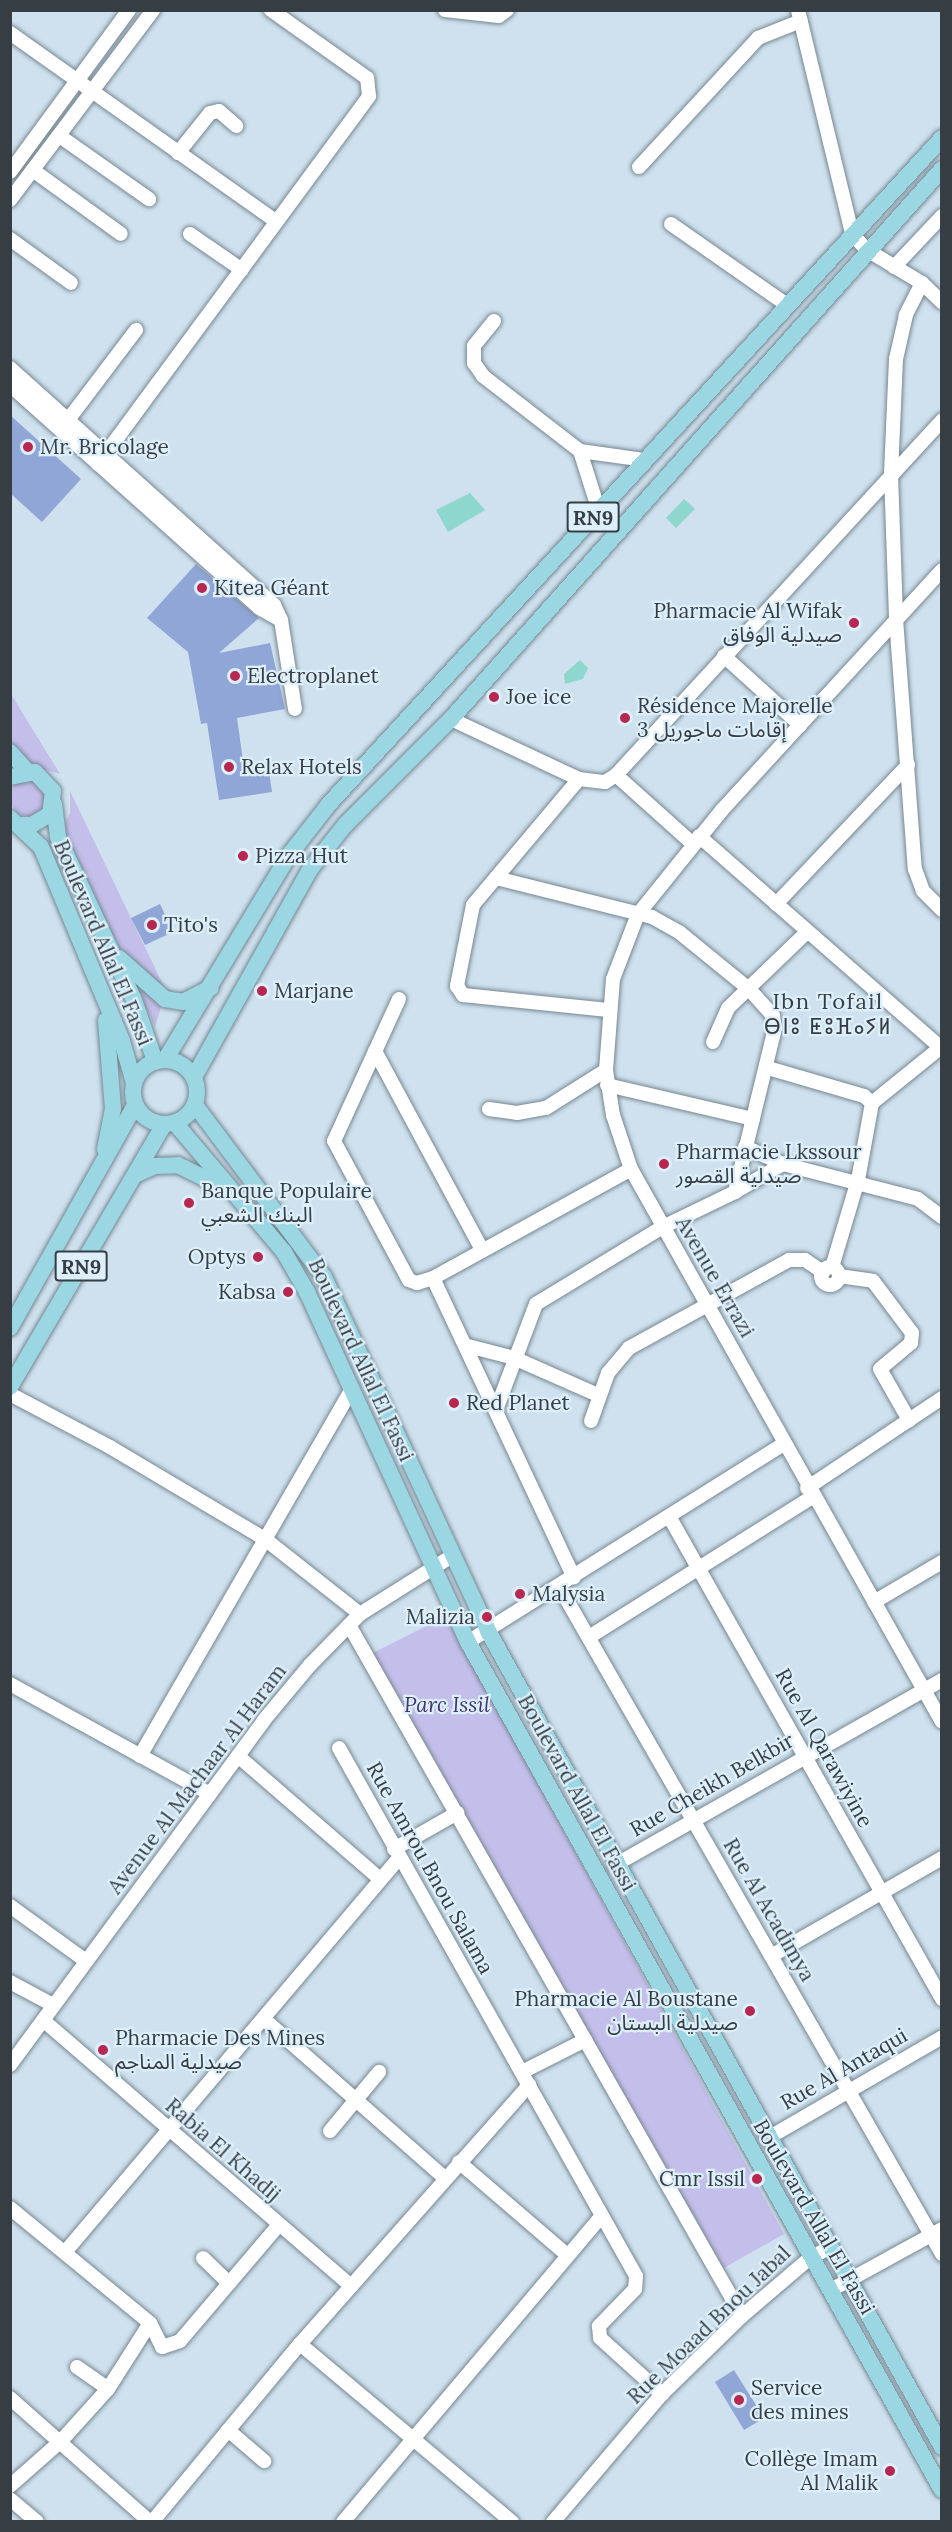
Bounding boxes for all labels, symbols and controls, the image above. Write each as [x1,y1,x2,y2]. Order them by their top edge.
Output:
place label: Mr. Bricolage [40,434,169,460]
marker: Mr. Bricolage [21,440,35,454]
road number: RN9 [566,500,620,534]
place label: Kitea Géant [214,575,329,601]
marker: Kitea Géant [195,581,209,595]
place label: Pharmacie Al Wifak صيدلية الوفاق [653,598,842,648]
marker: Pharmacie Al Wifak صيدلية الوفاق [847,616,861,630]
place label: Electroplanet [247,663,379,689]
marker: Electroplanet [228,669,242,683]
place label: Joe ice [506,684,571,710]
marker: Joe ice [487,690,501,704]
place label: Résidence Majorelle إقامات ماجوريل 3 [637,693,833,743]
marker: Résidence Majorelle إقامات ماجوريل 3 [618,711,632,725]
place label: Relax Hotels [241,754,362,780]
marker: Relax Hotels [222,760,236,774]
street label: Boulevard Allal El Fassi [48,836,158,1050]
place label: Pizza Hut [255,843,348,869]
marker: Pizza Hut [236,849,250,863]
place label: Tito's [164,912,218,938]
marker: Tito's [145,918,159,932]
place label: Marjane [274,978,354,1004]
marker: Marjane [255,984,269,998]
district label: Ibn Tofail ⴱⵏⵓ ⵟⵓⴼⴰⵢⵍ [771,988,885,1040]
place label: Pharmacie Lkssour صيدلية القصور [676,1139,861,1189]
marker: Pharmacie Lkssour صيدلية القصور [657,1157,671,1171]
place label: Banque Populaire البنك الشعبي [201,1178,372,1228]
marker: Banque Populaire البنك الشعبي [182,1196,196,1210]
street label: Avenue Errazi [670,1212,760,1342]
place label: Optys [188,1244,246,1270]
road number: RN9 [54,1249,108,1283]
marker: Optys [251,1250,265,1264]
street label: Boulevard Allal El Fassi [303,1255,419,1465]
place label: Kabsa [218,1279,276,1305]
marker: Kabsa [281,1285,295,1299]
place label: Red Planet [466,1390,570,1416]
marker: Red Planet [447,1396,461,1410]
place label: Malysia [532,1581,605,1607]
marker: Malysia [513,1587,527,1601]
place label: Malizia [406,1604,475,1630]
marker: Malizia [480,1610,494,1624]
street label: Avenue Al Machaar Al Haram [102,1659,292,1899]
street label: Rue Al Qarawiyine [770,1664,878,1832]
street label: Boulevard Allal El Fassi [512,1690,642,1896]
park label: Parc Issil [404,1692,490,1718]
street label: Rue Cheikh Belkbir [626,1728,798,1842]
street label: Rue Amrou Bnou Salama [361,1757,499,1979]
street label: Rue Al Acadimya [718,1834,820,1986]
place label: Pharmacie Al Boustane صيدلية البستان [514,1986,738,2036]
marker: Pharmacie Al Boustane صيدلية البستان [743,2004,757,2018]
street label: Rue Al Antaqui [776,2023,912,2115]
place label: Pharmacie Des Mines صيدلية المناجم [115,2025,325,2075]
marker: Pharmacie Des Mines صيدلية المناجم [96,2043,110,2057]
street label: Rabia El Khadij [160,2093,286,2207]
street label: Boulevard Allal El Fassi [748,2115,880,2319]
place label: Cmr Issil [659,2166,745,2192]
marker: Cmr Issil [750,2172,764,2186]
street label: Rue Moaad Bnou Jabal [622,2241,796,2409]
place label: Service des mines [751,2375,849,2425]
marker: Service des mines [732,2393,746,2407]
place label: Collège Imam Al Malik [745,2446,878,2496]
marker: Collège Imam Al Malik [883,2464,897,2478]

